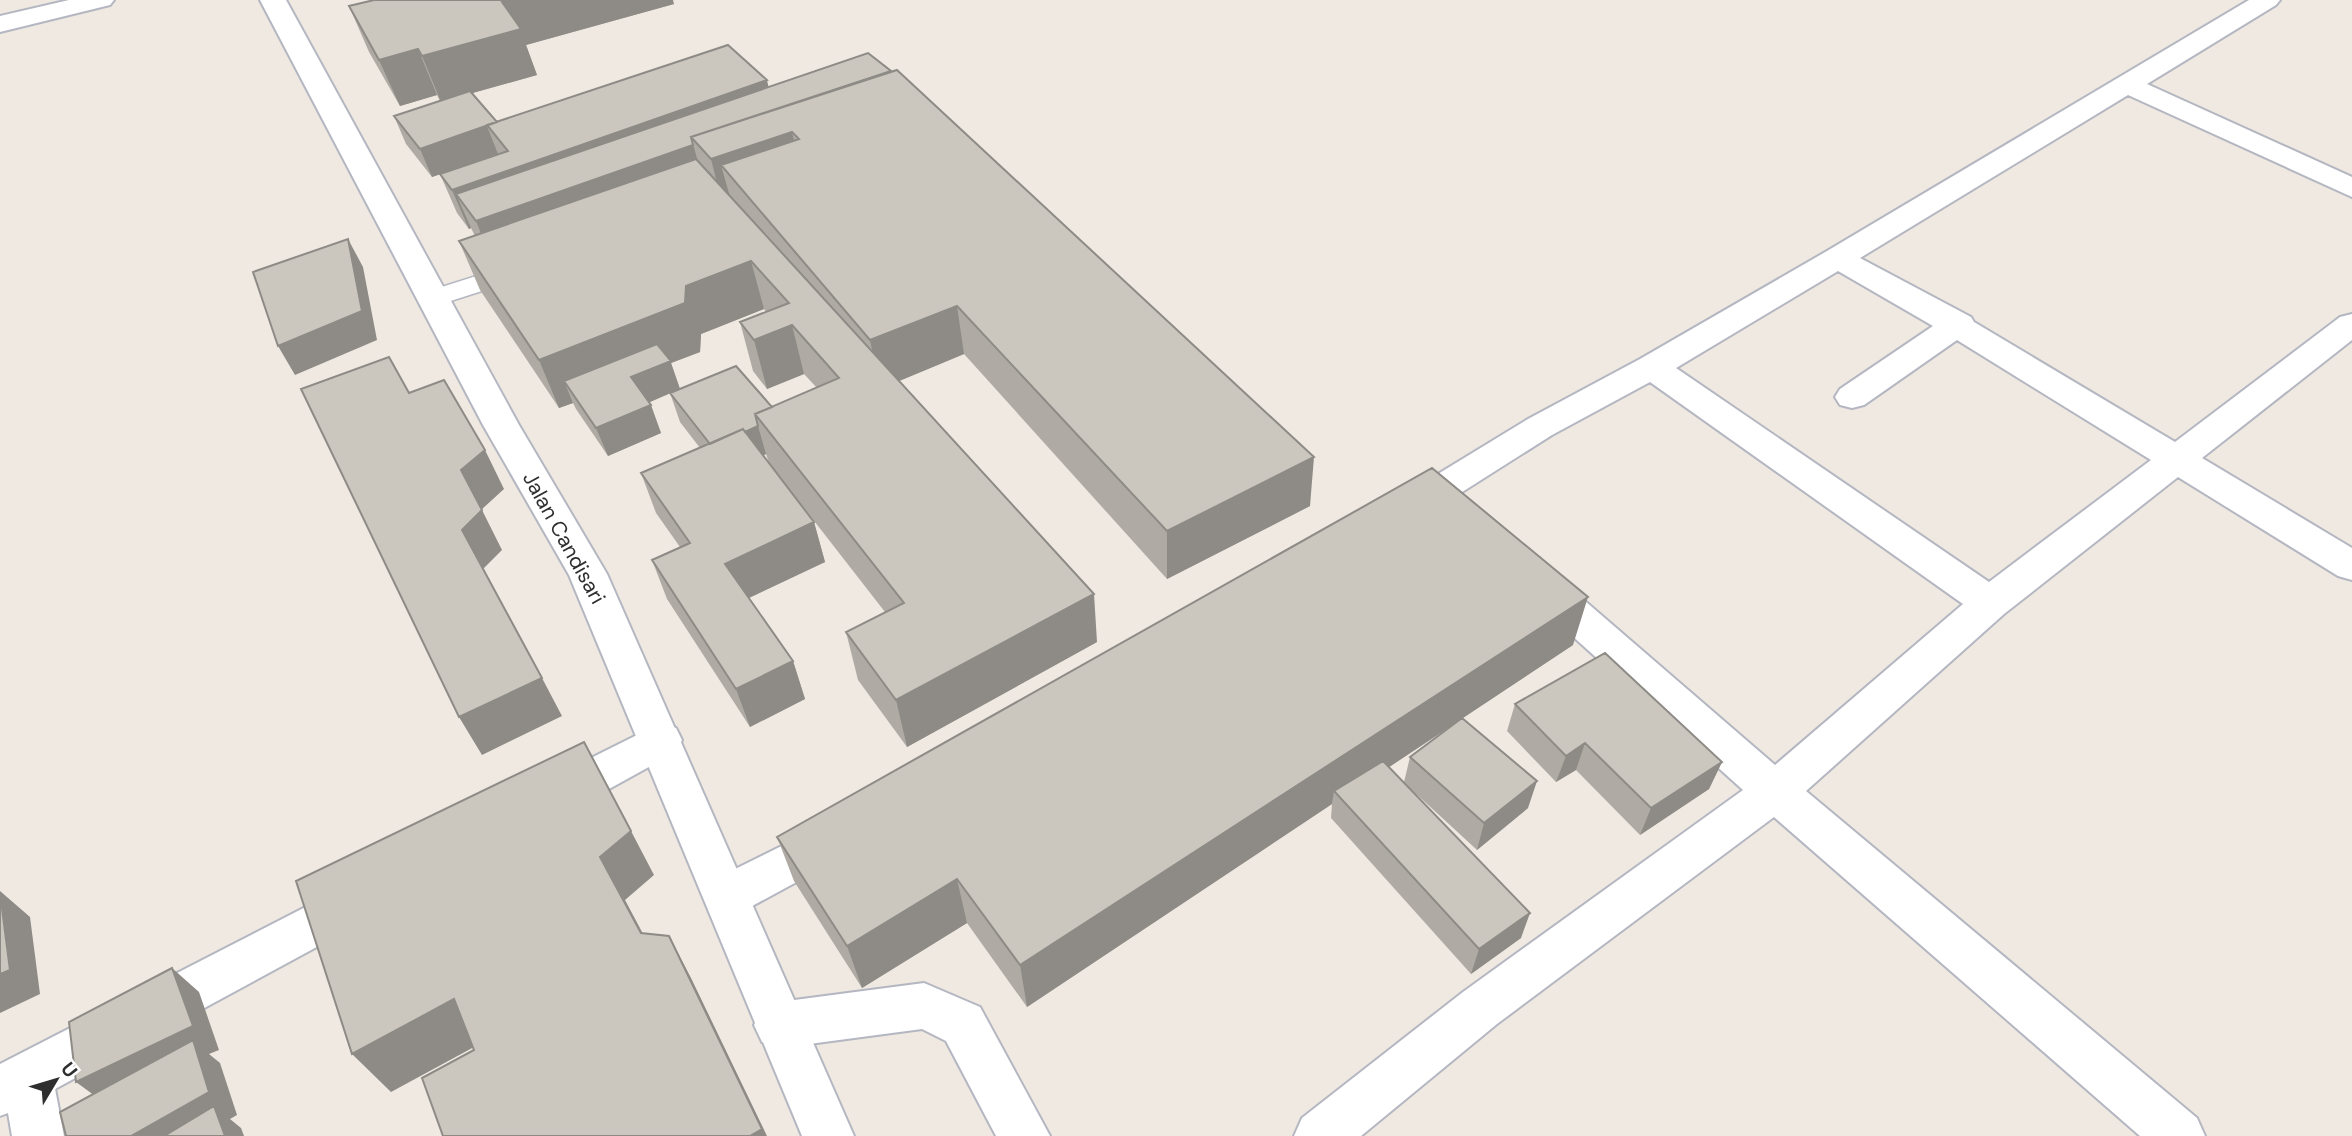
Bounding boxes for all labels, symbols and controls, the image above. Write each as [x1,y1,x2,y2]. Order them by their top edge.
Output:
street label: Jalan Candisari [516,467,612,609]
north arrow [21,1045,91,1115]
text: U [55,1057,83,1083]

